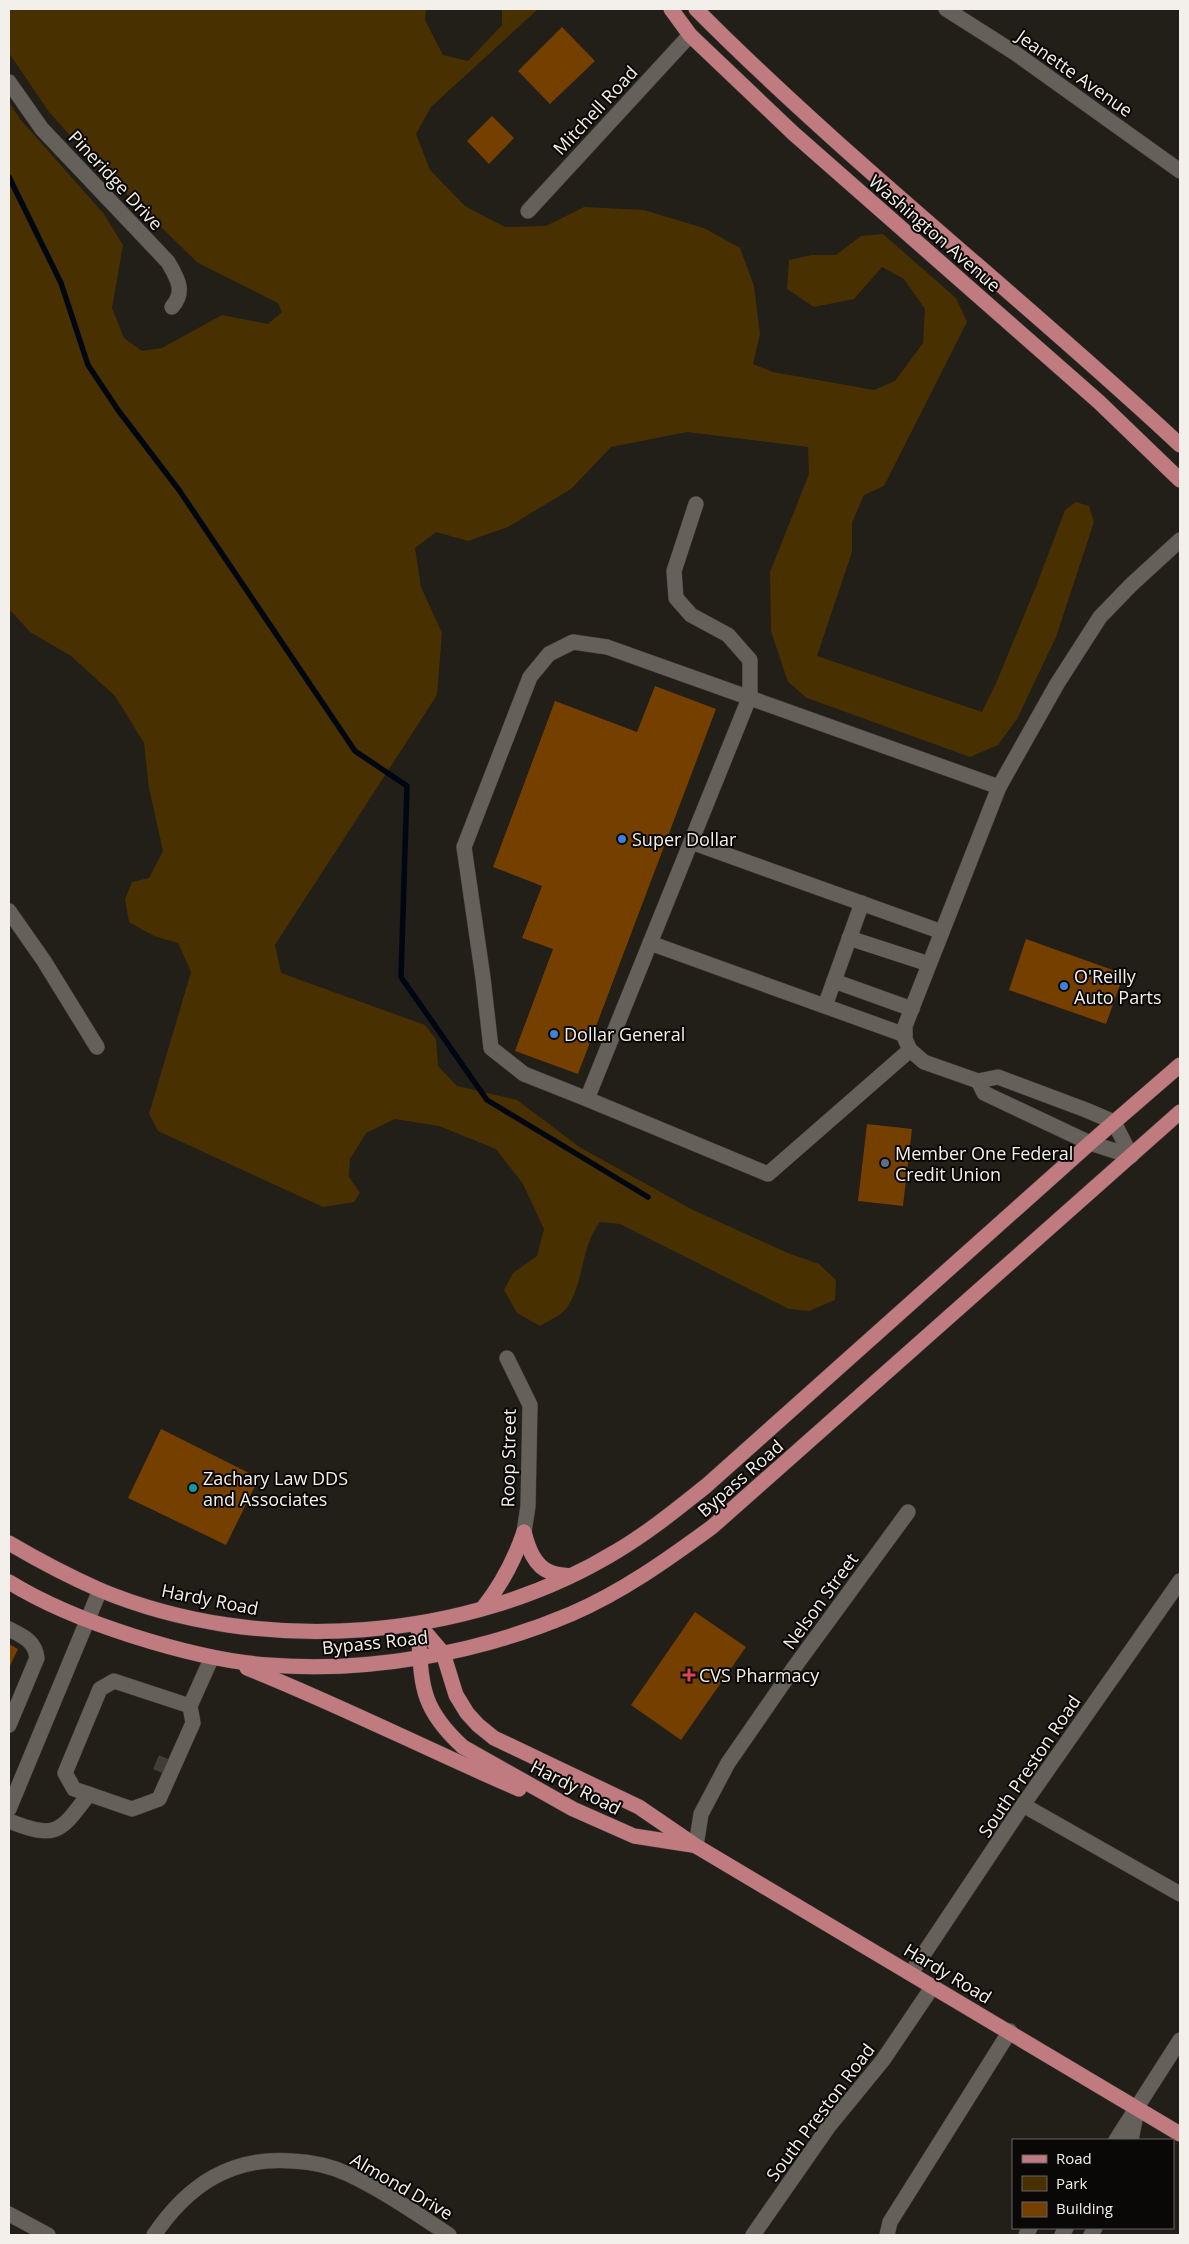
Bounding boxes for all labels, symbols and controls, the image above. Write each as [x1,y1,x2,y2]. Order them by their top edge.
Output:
street label: Jeanette Avenue [1011,23,1138,122]
street label: Mitchell Road [547,60,643,160]
street label: Pineridge Drive [64,125,168,235]
street label: Washington Avenue [864,169,1006,297]
place label: Super Dollar [632,827,737,851]
marker: Super Dollar [616,833,628,845]
place label: O'Reilly Auto Parts [1074,964,1162,1009]
marker: O'Reilly Auto Parts [1058,980,1070,992]
place label: Dollar General [564,1022,685,1046]
marker: Dollar General [548,1028,560,1040]
place label: Member One Federal Credit Union [895,1141,1073,1186]
marker: Member One Federal Credit Union [879,1157,891,1169]
street label: Roop Street [495,1408,521,1508]
street label: Bypass Road [692,1434,788,1522]
place label: Zachary Law DDS and Associates [203,1466,348,1511]
marker: Zachary Law DDS and Associates [187,1482,199,1494]
street label: Nelson Street [777,1548,863,1654]
street label: Hardy Road [159,1578,261,1620]
street label: Bypass Road [321,1625,429,1659]
place label: CVS Pharmacy [699,1663,820,1687]
marker: CVS Pharmacy [683,1669,695,1681]
street label: South Preston Road [972,1690,1086,1842]
street label: Hardy Road [527,1754,625,1820]
street label: Hardy Road [900,1937,996,2009]
street label: South Preston Road [760,2038,880,2186]
legend [1012,2139,1174,2229]
street label: Almond Drive [347,2147,457,2225]
text: Road [1056,2148,1092,2168]
text: Park [1056,2173,1087,2193]
text: Building [1056,2198,1113,2218]

